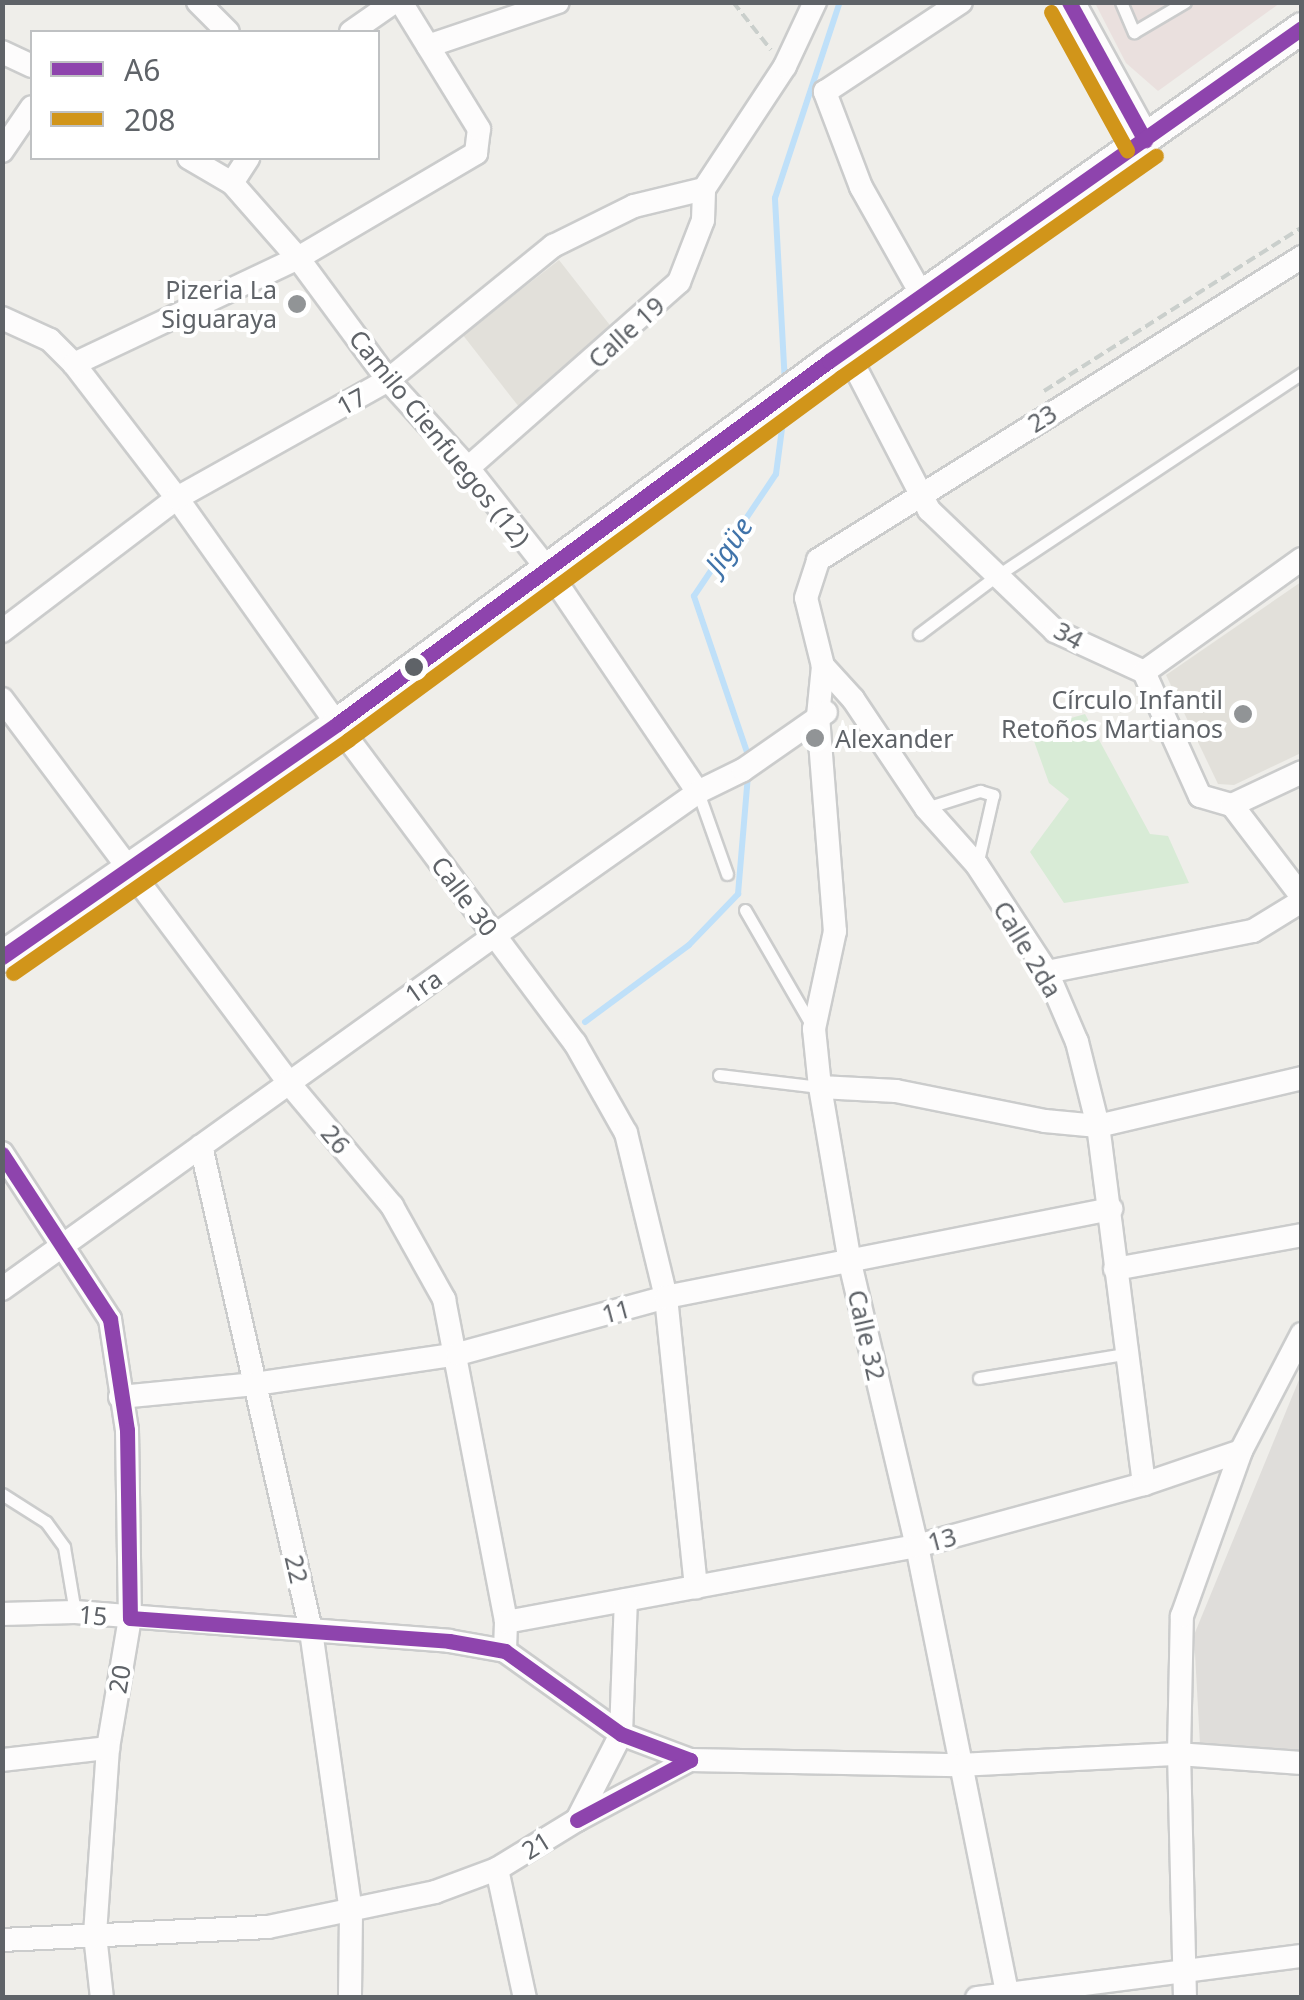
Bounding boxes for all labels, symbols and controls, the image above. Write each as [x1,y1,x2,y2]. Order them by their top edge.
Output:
legend [30,30,380,160]
text: A6 [124,49,160,90]
text: 208 [124,99,175,140]
place label: Pizeria La Siguaraya [161,275,277,334]
street label: Calle 19 [582,290,670,374]
marker: Pizeria La Siguaraya [286,293,308,315]
street label: Camilo Cienfuegos (12) [343,324,537,552]
street label: 17 [331,381,371,421]
street label: 23 [1022,398,1062,438]
water label: Jigüe [697,510,759,580]
street label: 34 [1049,615,1089,655]
unlabelled marker [404,657,424,677]
place label: Círculo Infantil Retoños Martianos [1001,685,1223,744]
marker: Círculo Infantil Retoños Martianos [1232,703,1254,725]
place label: Alexander [835,723,954,753]
marker: Alexander [804,727,826,749]
street label: Calle 30 [425,850,505,942]
street label: Calle 2da [988,895,1068,1003]
street label: 1ra [399,963,447,1009]
street label: 26 [315,1118,357,1160]
street label: Calle 32 [842,1287,892,1383]
street label: 11 [598,1293,634,1329]
street label: 13 [924,1521,960,1557]
street label: 22 [279,1552,315,1586]
street label: 15 [77,1599,109,1631]
street label: 20 [102,1662,136,1696]
street label: 21 [516,1825,556,1865]

